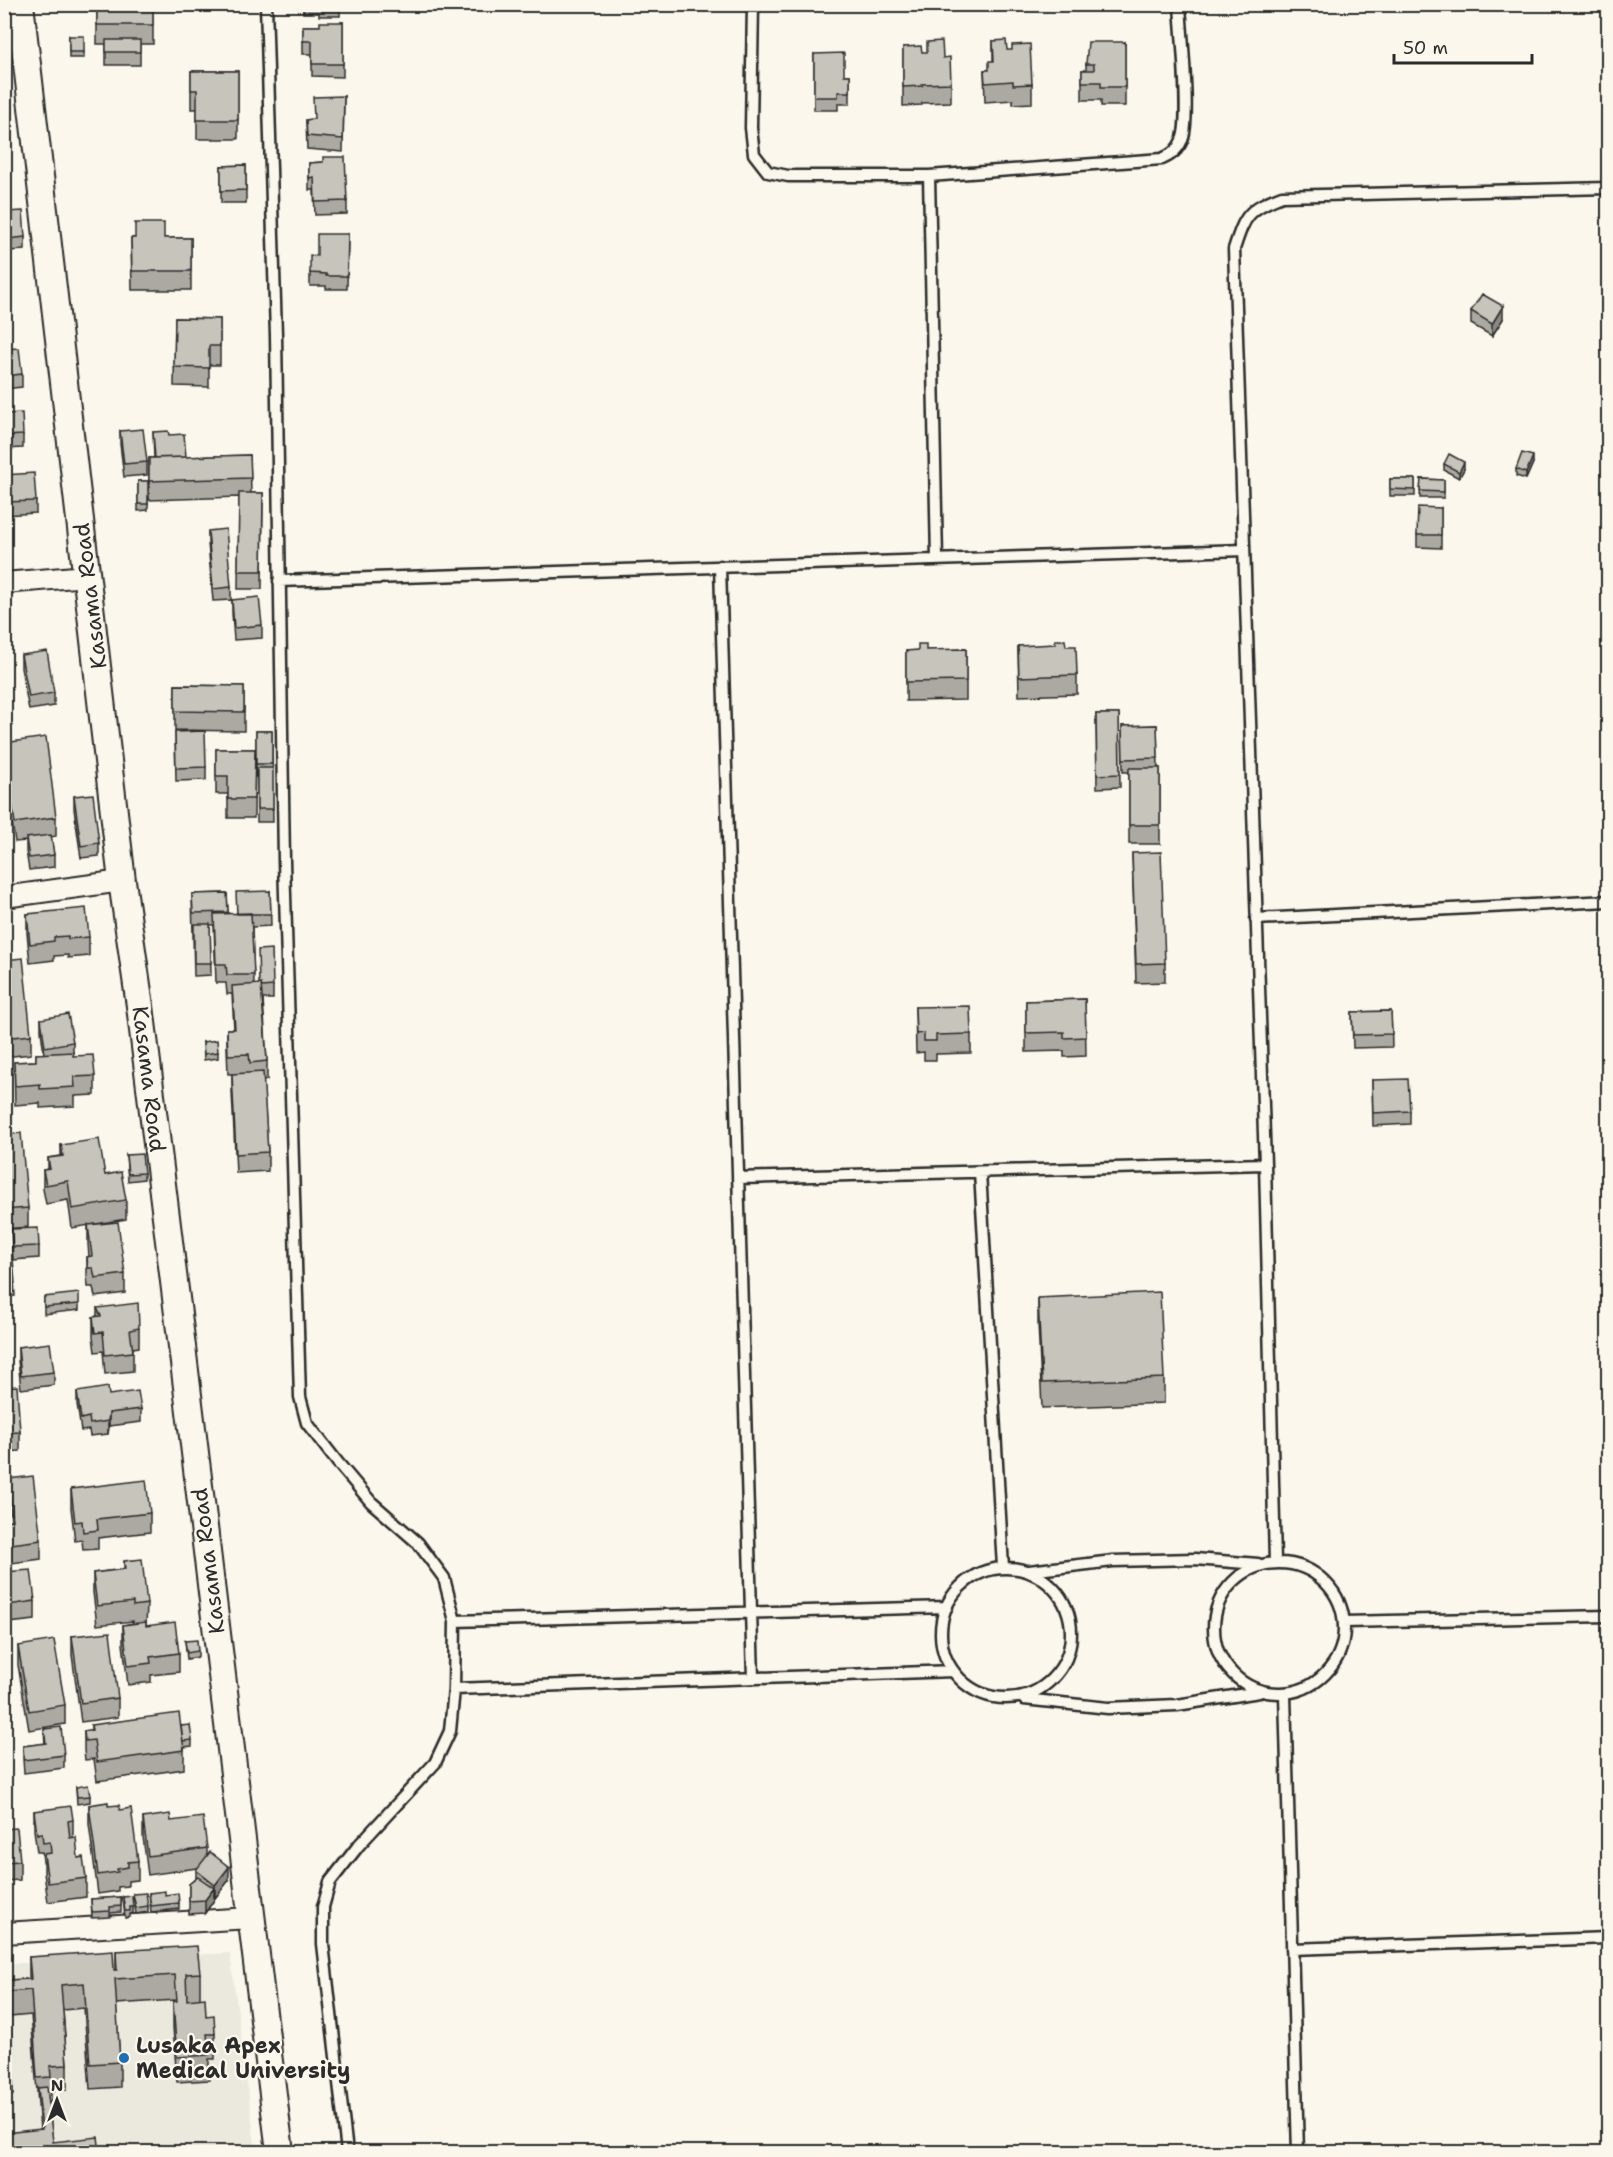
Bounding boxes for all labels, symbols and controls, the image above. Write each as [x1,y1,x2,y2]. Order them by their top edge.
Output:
scale bar [1394,27,1532,65]
text: 50 m [1403,36,1448,60]
street label: Kasama Road [67,521,113,671]
street label: Kasama Road [126,1004,172,1154]
street label: Kasama Road [185,1486,231,1636]
place label: Lusaka Apex Medical University [136,2031,350,2085]
marker: Lusaka Apex Medical University [117,2051,131,2065]
north arrow [27,2070,87,2130]
text: N [51,2075,63,2096]

